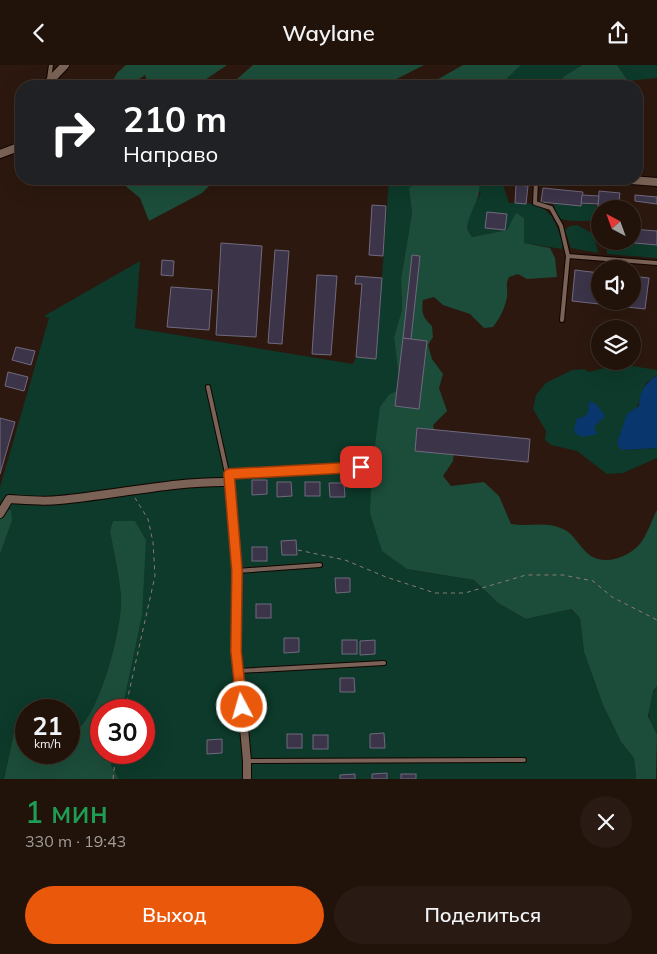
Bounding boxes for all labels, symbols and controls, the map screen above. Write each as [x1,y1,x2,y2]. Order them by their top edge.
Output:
icon: back [25,19,53,47]
text: Waylane [282,19,375,47]
icon: share [604,19,632,47]
text: 210 m [123,97,227,141]
icon: right [40,100,105,165]
text: Направо [123,140,218,168]
north arrow [591,200,641,250]
map controls [591,200,641,370]
button: sound [591,260,641,310]
button: layers [591,320,641,370]
pin [340,446,382,488]
icon: arrive [347,453,375,481]
position arrow [215,680,267,732]
speed limit sign: 30 [90,699,155,764]
text: 21 [32,710,63,741]
text: km/h [34,736,61,751]
text: 1 мин [25,793,108,831]
button: close [580,796,632,848]
text: 330 m · 19:43 [25,831,126,851]
button: Выход [25,886,324,944]
button: Поделиться [334,886,632,944]

